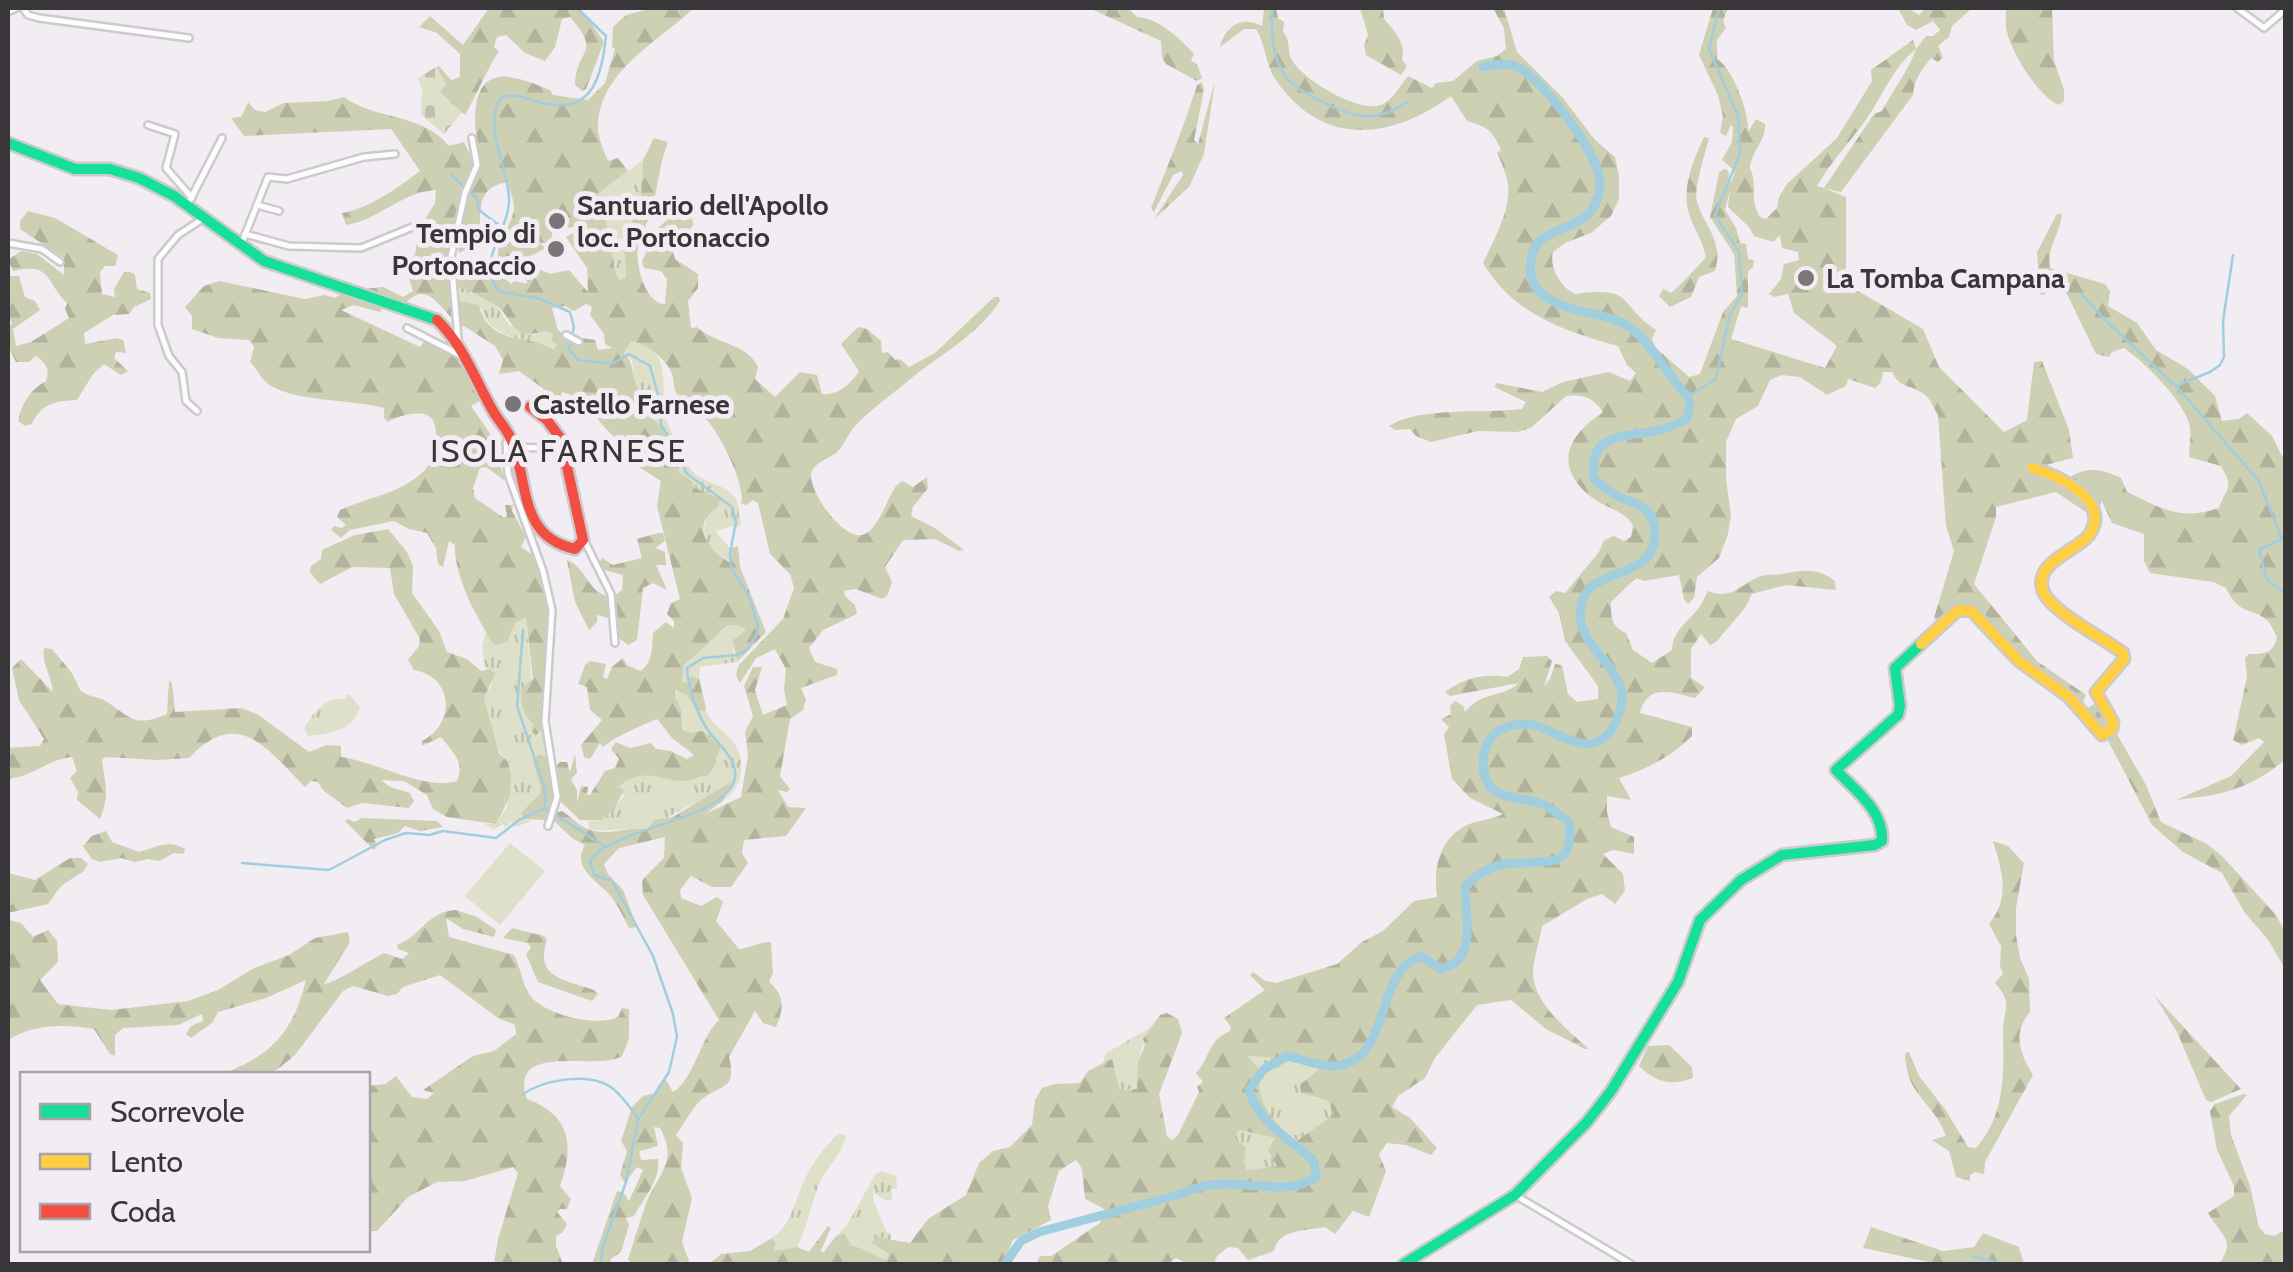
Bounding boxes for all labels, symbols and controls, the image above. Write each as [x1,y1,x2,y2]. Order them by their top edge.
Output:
place label: Santuario dell'Apollo loc. Portonaccio [577,188,829,254]
marker: Santuario dell'Apollo loc. Portonaccio [546,210,568,232]
place label: Tempio di Portonaccio [391,216,536,282]
marker: Tempio di Portonaccio [545,238,567,260]
place label: La Tomba Campana [1826,261,2065,295]
marker: La Tomba Campana [1795,267,1817,289]
place label: Castello Farnese [533,387,730,421]
marker: Castello Farnese [502,393,524,415]
district label: ISOLA FARNESE [430,431,688,470]
legend [20,1072,370,1252]
text: Scorrevole [110,1093,245,1130]
text: Lento [110,1143,183,1180]
text: Coda [110,1193,176,1230]

